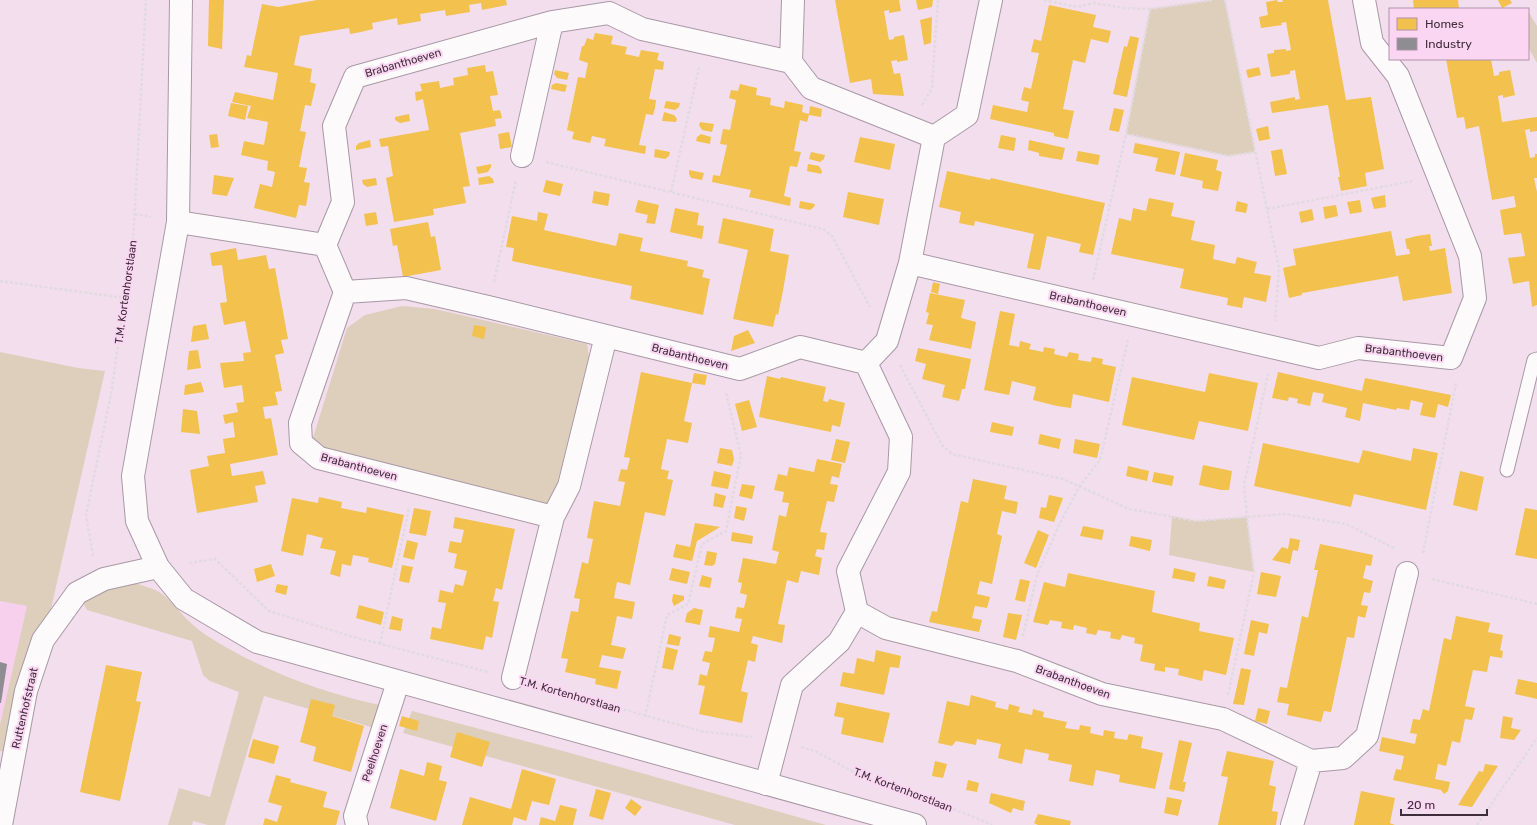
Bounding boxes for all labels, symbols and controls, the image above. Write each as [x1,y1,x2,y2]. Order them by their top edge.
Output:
legend [1389,8,1529,60]
text: Homes [1425,17,1464,31]
text: Industry [1425,37,1472,51]
street label: Brabanthoeven [363,46,443,80]
street label: T.M. Kortenhorstlaan [112,239,140,345]
street label: Brabanthoeven [1048,289,1128,319]
street label: Brabanthoeven [650,341,730,373]
street label: Brabanthoeven [1364,342,1444,364]
street label: Brabanthoeven [319,451,399,483]
street label: Brabanthoeven [1034,662,1112,702]
street label: Ruttenhofstraat [9,666,41,750]
street label: T.M. Kortenhorstlaan [518,674,622,716]
street label: Peelhoeven [360,723,390,783]
street label: T.M. Kortenhorstlaan [852,765,954,815]
scale bar [1401,791,1487,817]
text: 20 m [1407,798,1435,812]

